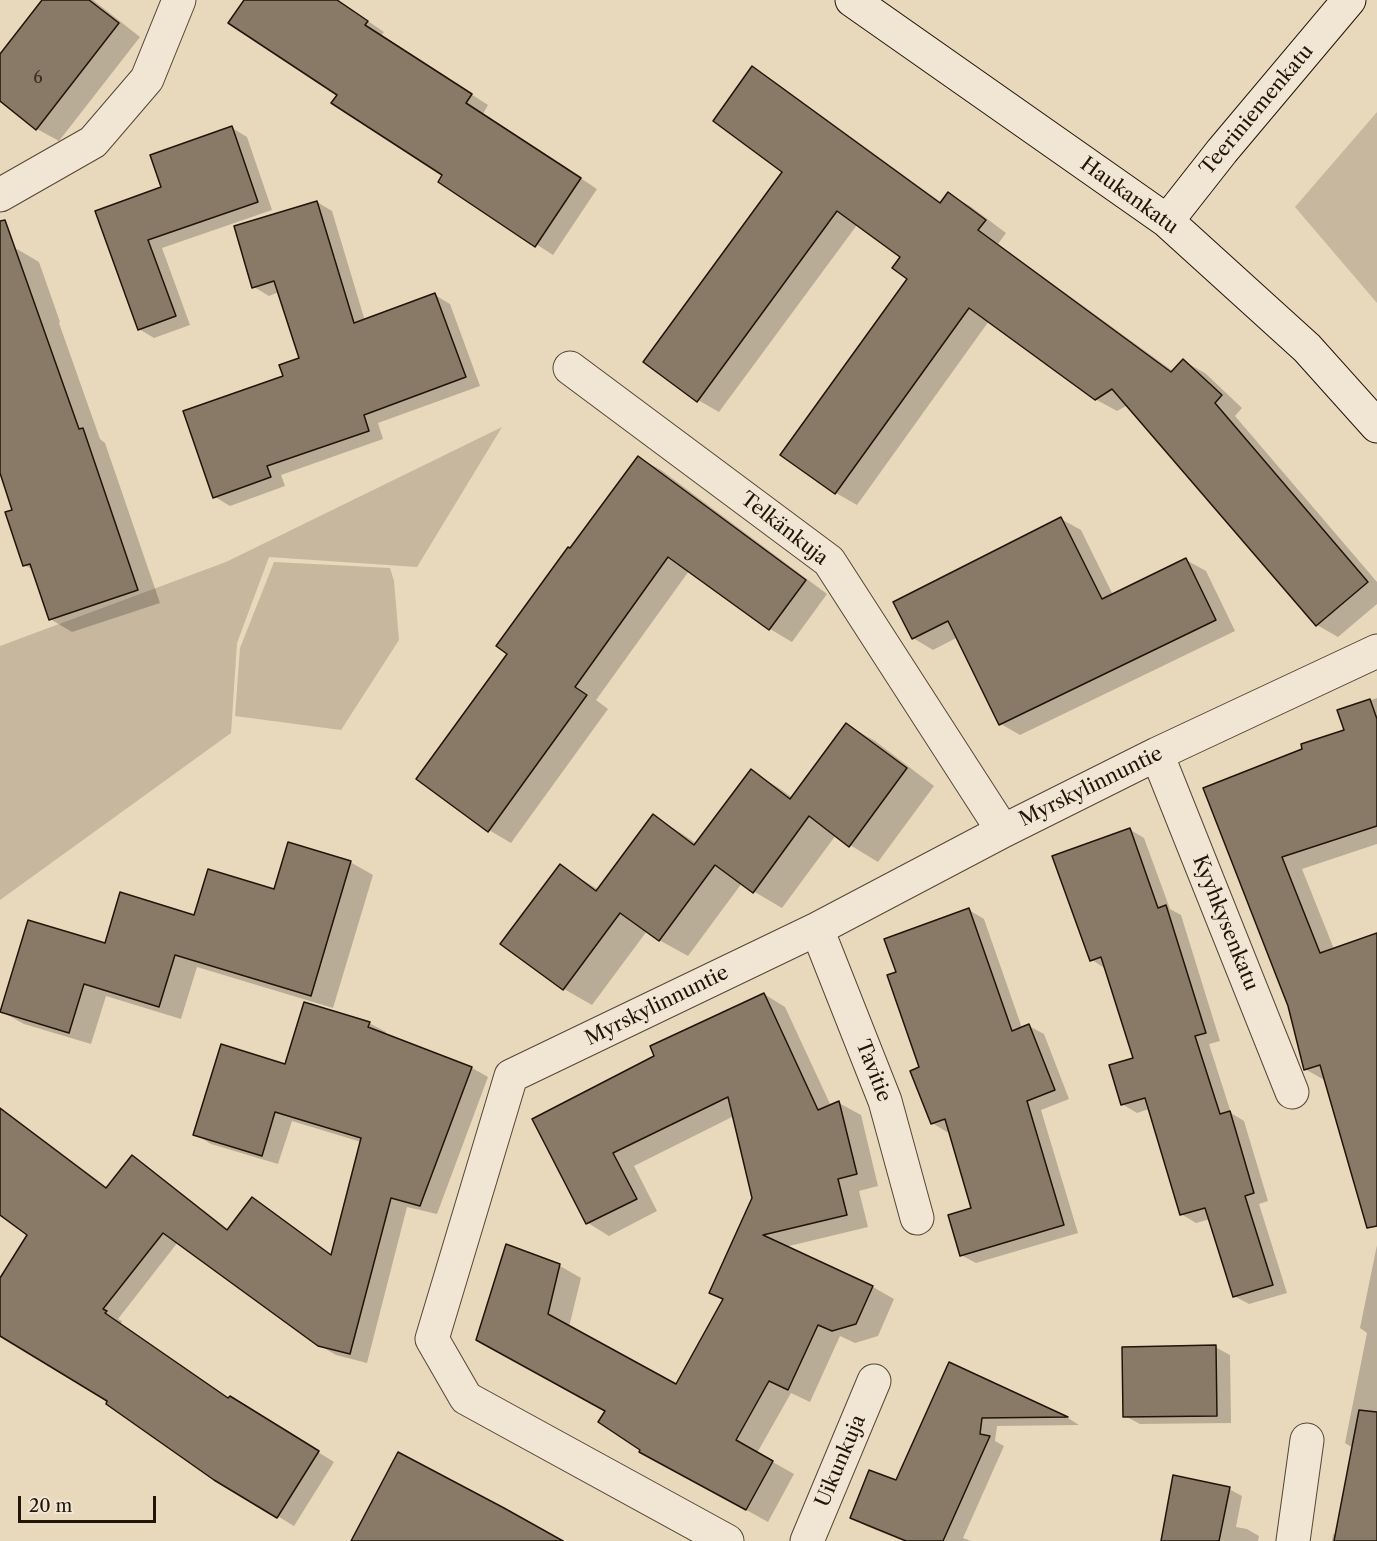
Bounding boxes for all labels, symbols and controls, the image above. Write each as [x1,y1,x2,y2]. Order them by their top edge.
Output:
street label: Teeriniemenkatu [1195,40,1319,180]
house number: 6 [33,68,43,88]
street label: Haukankatu [1075,152,1183,240]
street label: Telkänkuja [735,487,833,571]
street label: Myrskylinnuntie [1015,742,1167,832]
street label: Kyyhkysenkatu [1187,852,1263,994]
street label: Myrskylinnuntie [581,961,733,1051]
street label: Tavitie [850,1037,896,1105]
street label: Uikunkuja [811,1411,871,1511]
scale bar [21,1484,159,1522]
text: 20 m [29,1495,72,1517]

